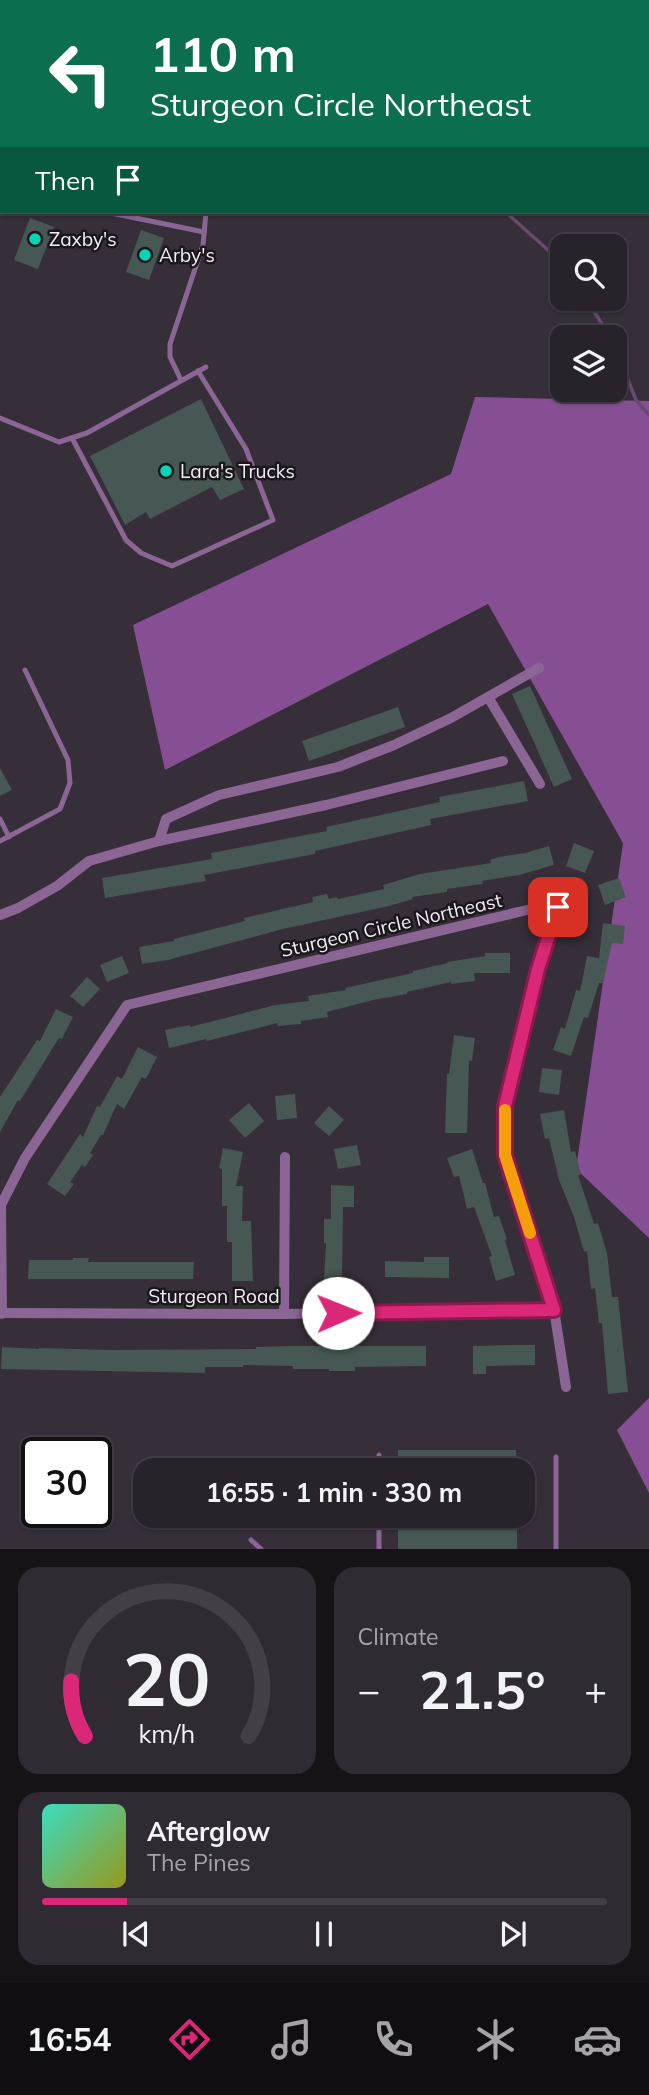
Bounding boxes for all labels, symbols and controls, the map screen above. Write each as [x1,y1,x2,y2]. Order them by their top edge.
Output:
text: 110 m [150,23,296,84]
icon: left [35,28,126,119]
text: Sturgeon Circle Northeast [150,84,531,124]
icon: arrive [109,161,147,199]
text: Then [35,164,95,197]
place label: Zaxby's [49,227,117,251]
marker: Zaxby's [27,231,43,247]
map controls [550,234,627,402]
button: search [550,234,627,311]
place label: Arby's [159,243,215,267]
marker: Arby's [137,247,153,263]
button: layers [550,325,627,402]
place label: Lara's Trucks [180,459,295,483]
marker: Lara's Trucks [158,463,174,479]
pin [528,877,588,937]
street label: Sturgeon Circle Northeast [278,888,504,962]
icon: arrive [539,888,577,926]
position arrow [301,1276,375,1350]
street label: Sturgeon Road [148,1284,280,1308]
speed limit sign: 30 [21,1437,112,1528]
text: 16:55 · 1 min · 330 m [206,1476,462,1509]
text: Climate [358,1622,439,1651]
text: 20 [123,1634,210,1725]
text: 21.5° [419,1657,545,1722]
text: − [358,1666,380,1714]
text: + [584,1666,607,1714]
text: km/h [138,1718,195,1749]
text: Afterglow [147,1815,270,1848]
text: The Pines [147,1848,251,1877]
icon: previous [117,1915,155,1953]
icon: pause [305,1915,343,1953]
icon: next [494,1915,532,1953]
icon: directions [165,2015,214,2064]
icon: music [267,2015,316,2064]
icon: phone [369,2015,418,2064]
icon: climate [471,2015,520,2064]
icon: car [573,2015,622,2064]
text: 16:54 [27,2019,111,2059]

